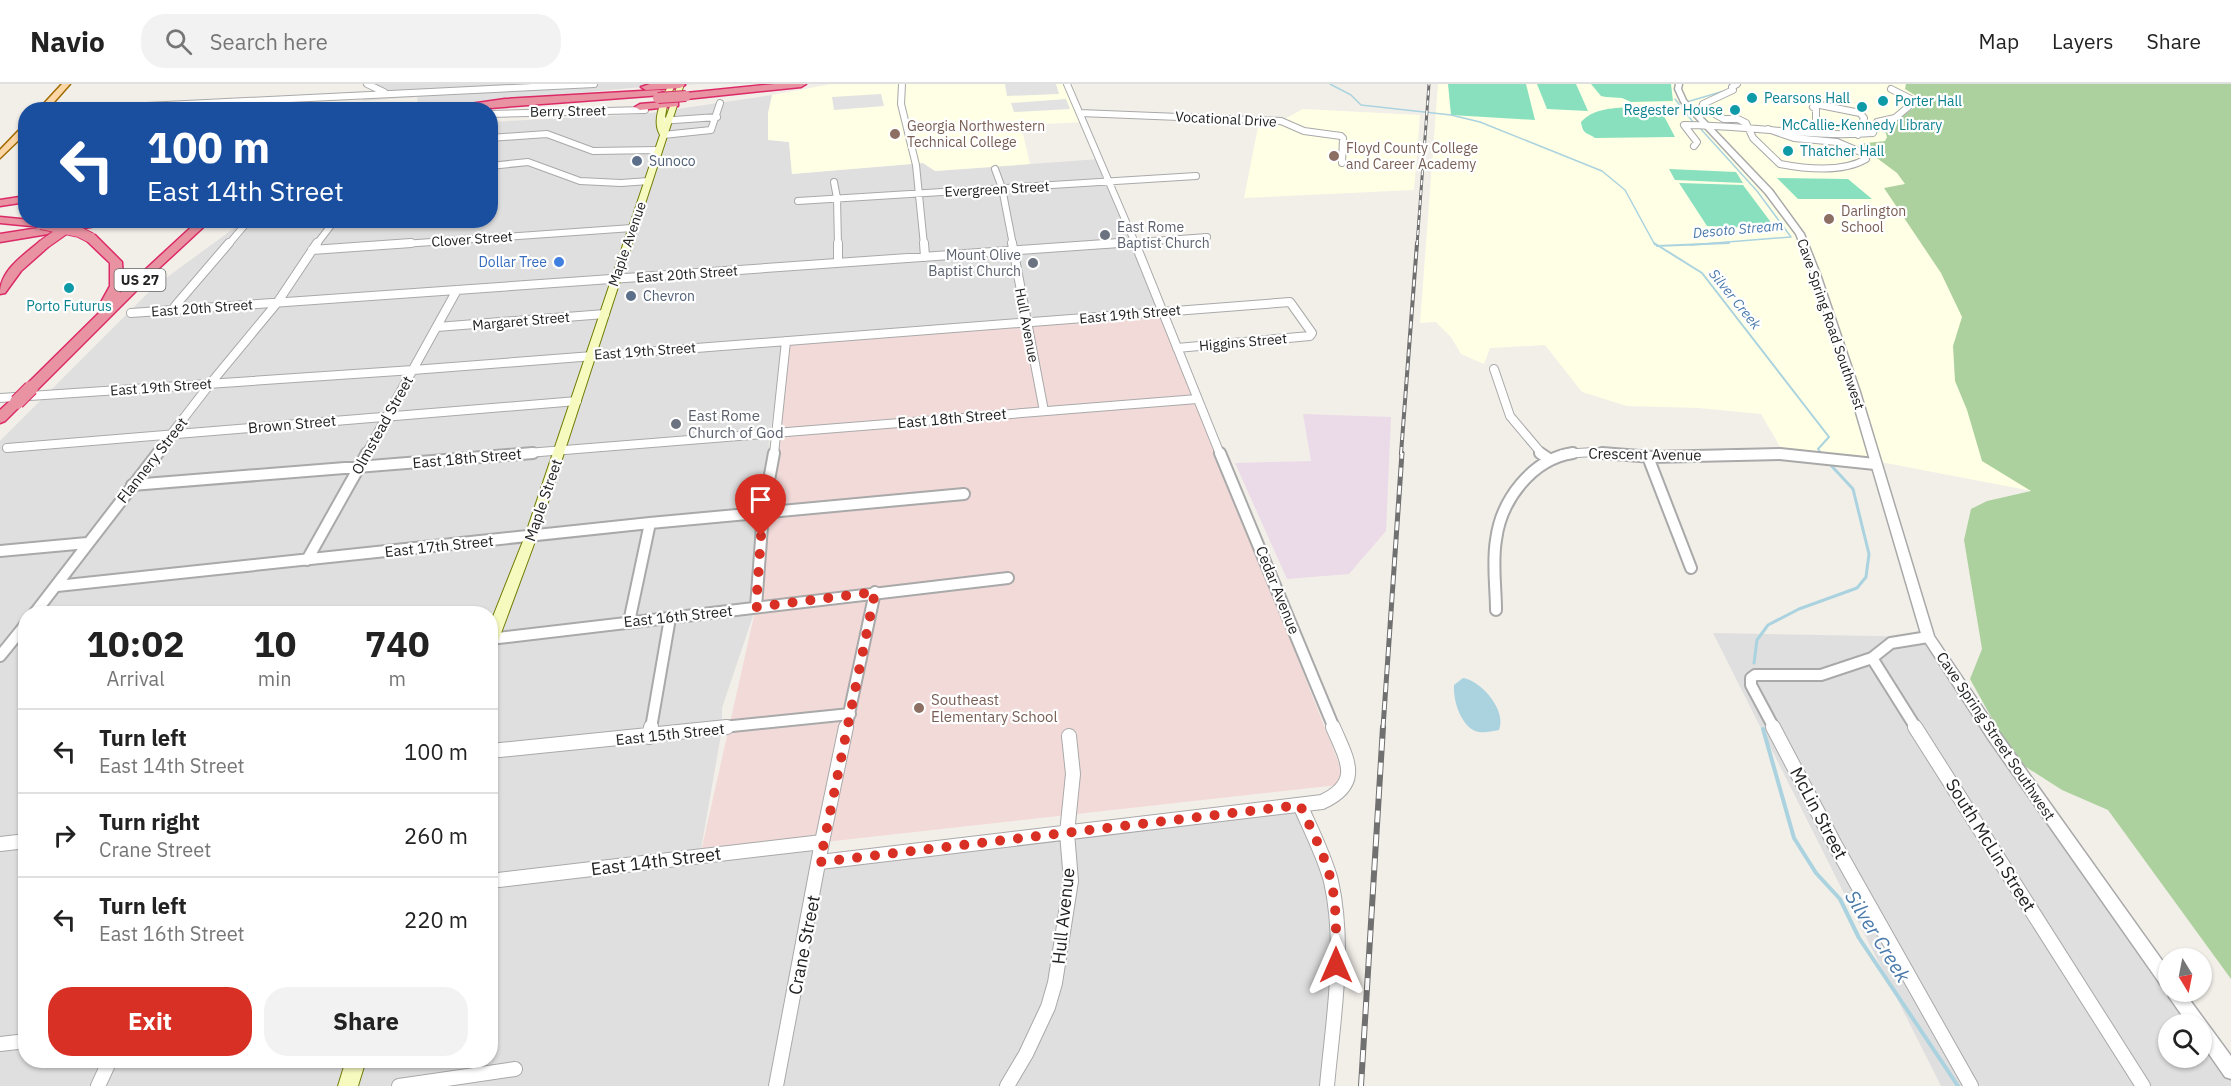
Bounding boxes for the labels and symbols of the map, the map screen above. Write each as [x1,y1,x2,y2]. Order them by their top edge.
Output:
place label: Pearsons Hall [1764,89,1850,107]
marker: Pearsons Hall [1745,91,1759,105]
place label: Porter Hall [1895,92,1962,110]
marker: Porter Hall [1876,94,1890,108]
marker: McCallie-Kennedy Library [1855,100,1869,114]
street label: Berry Street [530,101,606,121]
place label: Regester House [1624,101,1723,119]
marker: Regester House [1728,103,1742,117]
street label: Vocational Drive [1175,107,1278,131]
place label: McCallie-Kennedy Library [1782,116,1942,134]
place label: Georgia Northwestern Technical College [907,117,1045,151]
marker: Georgia Northwestern Technical College [888,127,902,141]
place label: Floyd County College and Career Academy [1346,139,1478,173]
place label: Thatcher Hall [1800,142,1885,160]
marker: Thatcher Hall [1781,144,1795,158]
marker: Floyd County College and Career Academy [1327,149,1341,163]
place label: Sunoco [649,152,696,170]
marker: Sunoco [630,154,644,168]
street label: Evergreen Street [944,177,1050,201]
street label: Maple Avenue [604,199,650,289]
place label: Darlington School [1841,202,1906,236]
marker: Darlington School [1822,212,1836,226]
water label: Desoto Stream [1692,216,1784,242]
place label: East Rome Baptist Church [1117,218,1210,252]
street label: Clover Street [431,227,513,251]
marker: East Rome Baptist Church [1098,228,1112,242]
street label: Cave Spring Road Southwest [1793,236,1869,412]
place label: Mount Olive Baptist Church [928,246,1021,280]
place label: Dollar Tree [478,253,547,271]
marker: Dollar Tree [552,255,566,269]
marker: Mount Olive Baptist Church [1026,256,1040,270]
street label: East 20th Street [636,261,739,287]
water label: Silver Creek [1705,265,1765,333]
road number: US 27 [114,269,166,291]
marker: Porto Futurus [62,281,76,295]
street label: Hull Avenue [1011,286,1043,364]
place label: Chevron [643,287,695,305]
marker: Chevron [624,289,638,303]
street label: East 20th Street [151,295,254,321]
place label: Porto Futurus [26,297,112,315]
street label: East 19th Street [1078,301,1182,327]
street label: Margaret Street [471,308,571,334]
street label: Higgins Street [1198,329,1288,355]
street label: East 19th Street [594,338,697,364]
street label: Olmstead Street [347,372,417,478]
street label: East 19th Street [110,374,213,400]
street label: East 18th Street [897,404,1007,432]
place label: East Rome Church of God [688,406,784,442]
street label: Brown Street [247,411,337,437]
street label: Flannery Street [113,413,191,507]
marker: East Rome Church of God [669,417,683,431]
street label: East 18th Street [412,444,522,472]
street label: Crescent Avenue [1588,444,1702,464]
street label: Maple Street [520,456,566,544]
pin [735,474,786,536]
street label: East 17th Street [384,531,494,561]
street label: Cedar Avenue [1252,543,1304,637]
street label: East 16th Street [623,601,733,631]
street label: Cave Spring Street Southwest [1932,648,2060,824]
place label: Southeast Elementary School [931,690,1058,726]
marker: Southeast Elementary School [912,701,926,715]
street label: East 15th Street [615,719,725,749]
street label: McLin Street [1785,763,1853,863]
street label: South McLin Street [1941,774,2041,916]
street label: East 14th Street [590,842,722,880]
street label: Hull Avenue [1046,866,1080,965]
water label: Silver Creek [1839,885,1917,988]
street label: Crane Street [783,893,825,997]
position arrow [1304,933,1368,997]
north arrow [2158,948,2212,1002]

